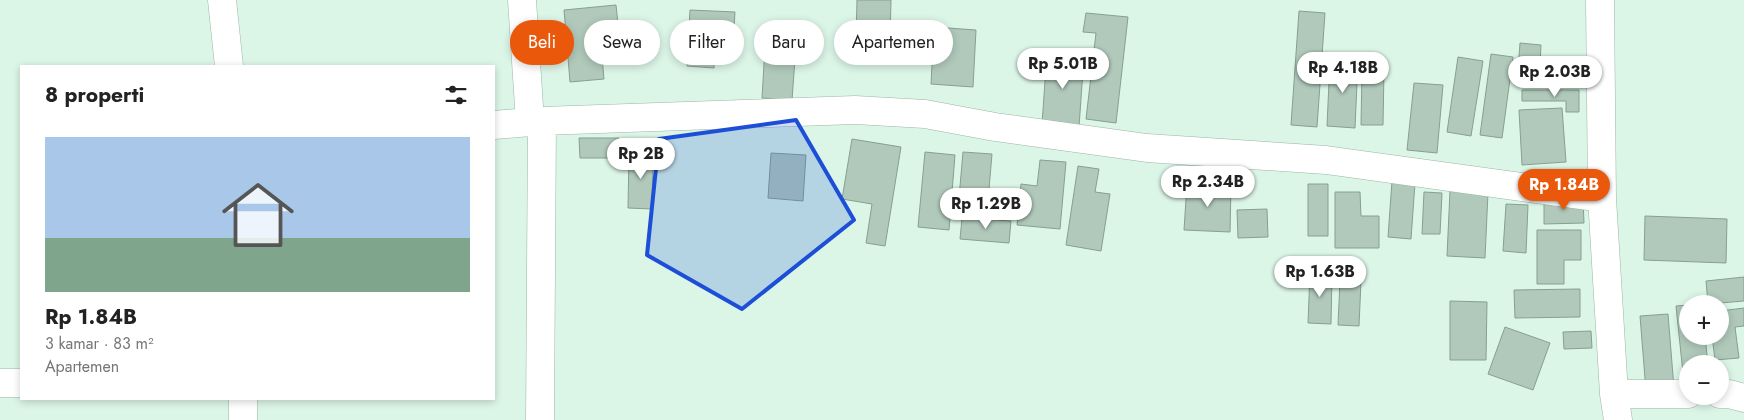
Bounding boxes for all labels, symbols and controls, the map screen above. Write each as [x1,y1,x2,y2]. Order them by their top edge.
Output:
chip: Beli [510,20,574,65]
chip: Sewa [584,20,660,65]
chip: Filter [670,20,744,65]
chip: Baru [754,20,824,65]
chip: Apartemen [834,20,953,65]
pin: Rp 5.01B [1011,48,1115,90]
text: Rp 5.01B [1028,52,1098,75]
pin: Rp 4.18B [1291,52,1395,94]
text: Rp 4.18B [1308,56,1378,79]
pin: Rp 2.03B [1503,56,1607,98]
text: Rp 2.03B [1519,60,1591,83]
text: 8 properti [45,80,144,110]
icon: filters [442,81,470,109]
pin: Rp 2B [606,138,676,180]
text: Rp 2B [618,142,664,165]
pin: Rp 2.34B [1156,166,1260,208]
pin: Rp 1.84B [1512,168,1616,211]
icon: home [213,170,303,260]
text: Rp 2.34B [1172,170,1244,193]
text: Rp 1.84B [1529,173,1599,196]
pin: Rp 1.29B [934,188,1038,230]
text: Rp 1.29B [951,192,1021,215]
pin: Rp 1.63B [1268,256,1372,298]
text: Rp 1.63B [1285,260,1355,283]
map controls [1679,295,1729,405]
button: + [1679,295,1729,345]
text: Rp 1.84B [45,302,137,332]
text: 3 kamar · 83 m² [45,332,154,355]
text: Apartemen [45,355,119,378]
button: − [1679,355,1729,405]

